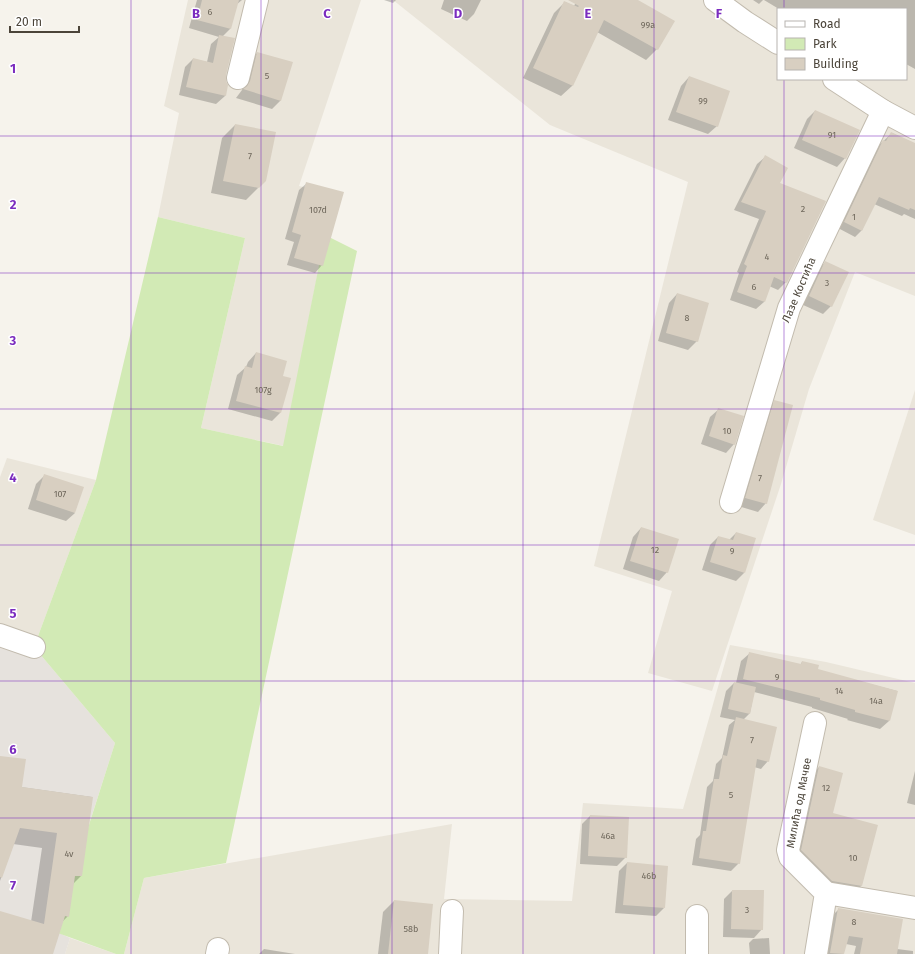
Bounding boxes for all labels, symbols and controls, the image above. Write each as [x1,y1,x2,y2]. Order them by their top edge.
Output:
text: B [192,6,200,21]
text: C [323,6,331,21]
text: D [454,6,463,21]
text: E [585,6,592,21]
text: F [716,6,723,21]
house number: 6 [208,7,213,17]
scale bar [10,8,79,34]
legend [777,8,907,80]
text: 20 m [16,15,42,29]
text: Road [813,17,841,31]
house number: 99a [641,20,655,30]
text: Park [813,37,837,51]
text: Building [813,57,859,71]
text: 1 [10,61,16,76]
house number: 5 [265,71,270,81]
house number: 99 [698,96,708,106]
house number: 91 [828,130,836,140]
house number: 7 [248,151,252,161]
text: 2 [10,197,17,212]
house number: 2 [801,204,805,214]
house number: 107d [309,205,327,215]
house number: 1 [852,212,856,222]
house number: 4 [765,252,770,262]
street label: Лазе Костића [779,255,819,325]
house number: 3 [825,278,829,288]
house number: 6 [752,282,757,292]
house number: 8 [685,313,690,323]
text: 3 [9,333,17,348]
house number: 107g [254,385,272,395]
house number: 10 [723,426,731,436]
text: 4 [9,470,17,485]
house number: 7 [758,473,762,483]
house number: 107 [54,489,66,499]
house number: 12 [651,545,659,555]
house number: 9 [730,546,735,556]
text: 5 [10,606,17,621]
house number: 9 [775,672,780,682]
house number: 14 [835,686,844,696]
house number: 14a [869,696,883,706]
house number: 7 [750,735,754,745]
text: 6 [9,742,17,757]
street label: Милића од Мачве [784,757,814,849]
house number: 12 [822,783,830,793]
house number: 5 [729,790,734,800]
house number: 46a [601,831,615,841]
house number: 4v [64,849,74,859]
house number: 10 [849,853,857,863]
house number: 46b [642,871,656,881]
text: 7 [10,878,16,893]
house number: 3 [745,905,749,915]
house number: 8 [852,917,857,927]
house number: 58b [404,924,418,934]

